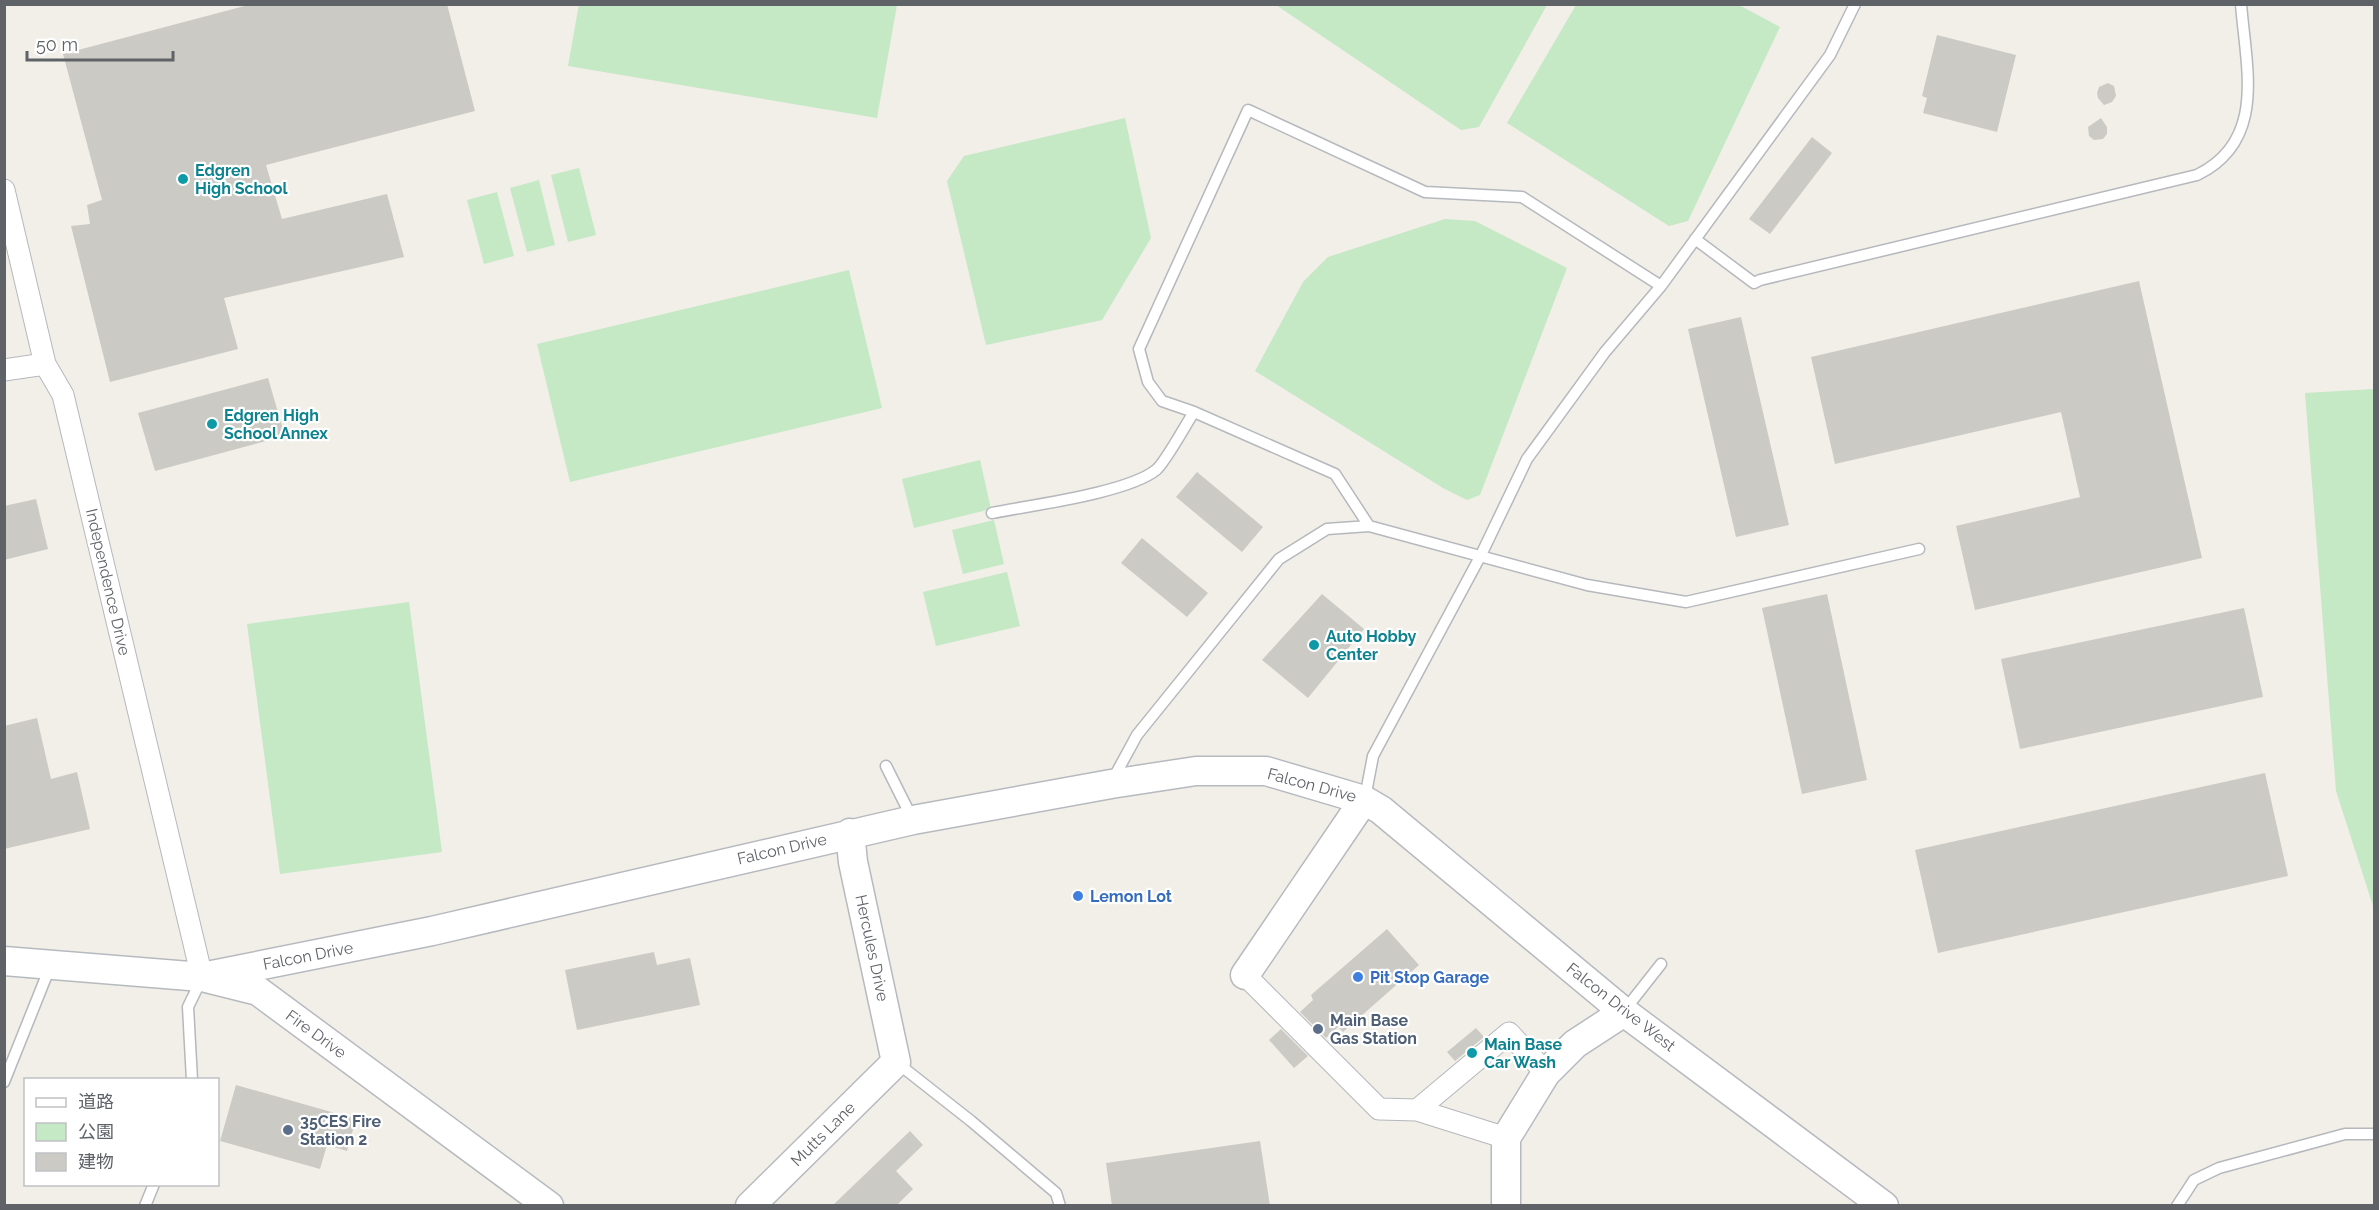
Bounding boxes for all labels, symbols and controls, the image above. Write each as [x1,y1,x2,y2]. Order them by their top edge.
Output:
scale bar [27,24,172,62]
text: 50 m [36,34,78,55]
place label: Edgren High School [195,161,289,198]
marker: Edgren High School [176,172,190,186]
place label: Edgren High School Annex [224,406,328,443]
marker: Edgren High School Annex [205,417,219,431]
street label: Independence Drive [82,507,134,657]
place label: Auto Hobby Center [1326,627,1416,664]
marker: Auto Hobby Center [1307,638,1321,652]
street label: Falcon Drive [1265,764,1359,806]
street label: Falcon Drive [735,829,829,869]
place label: Lemon Lot [1090,887,1172,906]
marker: Lemon Lot [1071,889,1085,903]
street label: Hercules Drive [851,893,893,1003]
street label: Falcon Drive [261,938,355,974]
street label: Falcon Drive West [1563,959,1680,1056]
place label: Pit Stop Garage [1370,968,1490,987]
marker: Pit Stop Garage [1351,970,1365,984]
street label: Fire Drive [282,1006,350,1062]
place label: Main Base Gas Station [1330,1011,1417,1048]
marker: Main Base Gas Station [1311,1022,1325,1036]
place label: Main Base Car Wash [1484,1035,1562,1072]
marker: Main Base Car Wash [1465,1046,1479,1060]
legend [24,1078,219,1186]
text: 道路 [78,1091,114,1112]
street label: Mutts Lane [787,1098,859,1170]
place label: 35CES Fire Station 2 [300,1112,381,1149]
text: 公園 [78,1121,114,1142]
marker: 35CES Fire Station 2 [281,1123,295,1137]
text: 建物 [78,1151,114,1172]

